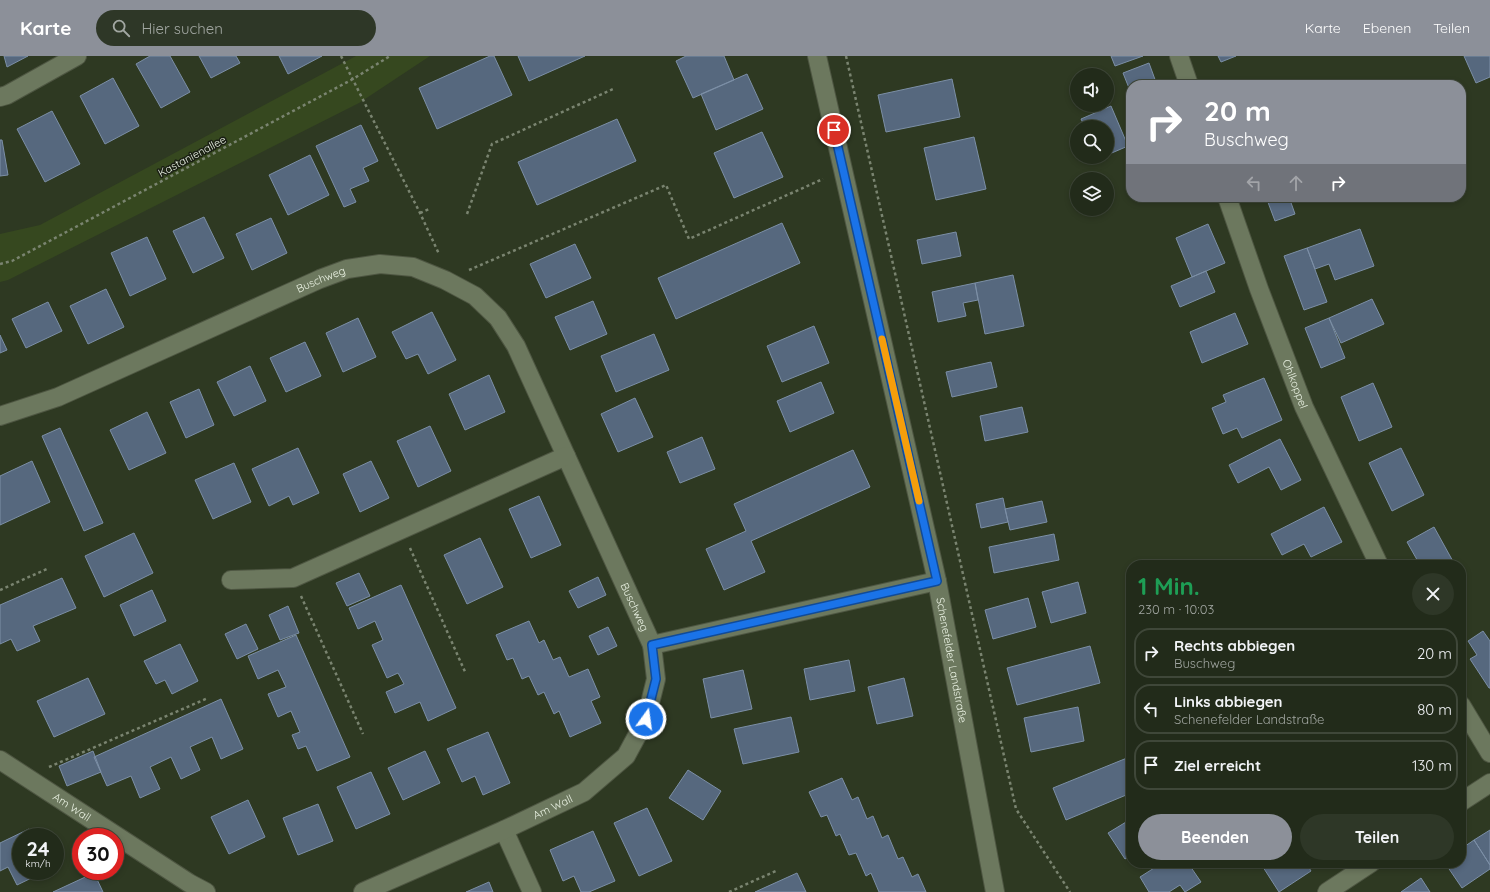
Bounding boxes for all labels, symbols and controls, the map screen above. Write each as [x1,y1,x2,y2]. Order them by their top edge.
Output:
search box [96,10,376,46]
text: Karte [20,16,72,40]
icon: search [110,17,132,39]
text: Hier suchen [142,19,223,38]
text: Karte [1305,19,1341,37]
text: Ebenen [1363,19,1411,37]
text: Teilen [1433,19,1470,37]
map controls [1070,68,1114,216]
button: sound [1070,68,1114,112]
text: 20 m [1204,93,1271,128]
icon: right [1138,96,1190,148]
pin [817,113,851,147]
icon: arrive [823,119,845,141]
button: search [1070,120,1114,164]
text: Buschweg [1204,128,1289,151]
street label: Kastanienallee [156,132,228,180]
button: layers [1070,172,1114,216]
icon: left [1243,172,1265,194]
icon: ahead [1285,172,1307,194]
icon: right [1327,172,1349,194]
street label: Buschweg [294,263,347,296]
street label: Ohlkoppel [1279,357,1311,411]
text: 1 Min. [1138,571,1200,601]
button: close [1412,573,1454,615]
street label: Buschweg [618,580,652,633]
street label: Schenefelder Landstraße [933,596,970,724]
text: 230 m · 10:03 [1138,601,1214,617]
text: Rechts abbiegen [1174,636,1295,655]
icon: right [1140,642,1162,664]
text: 20 m [1417,644,1452,663]
text: Buschweg [1174,655,1235,671]
text: Links abbiegen [1174,692,1282,711]
position arrow [625,698,667,740]
icon: left [1140,698,1162,720]
text: 80 m [1417,700,1452,719]
text: Schenefelder Landstraße [1174,711,1324,727]
icon: arrive [1140,754,1162,776]
text: Ziel erreicht [1174,756,1261,775]
text: 130 m [1412,756,1452,775]
street label: Am Wall [50,789,94,824]
street label: Am Wall [531,791,575,822]
button: Beenden [1138,814,1292,860]
button: Teilen [1300,814,1454,860]
speed limit sign: 30 [72,828,124,880]
text: 24 [26,836,50,861]
text: km/h [25,857,51,870]

